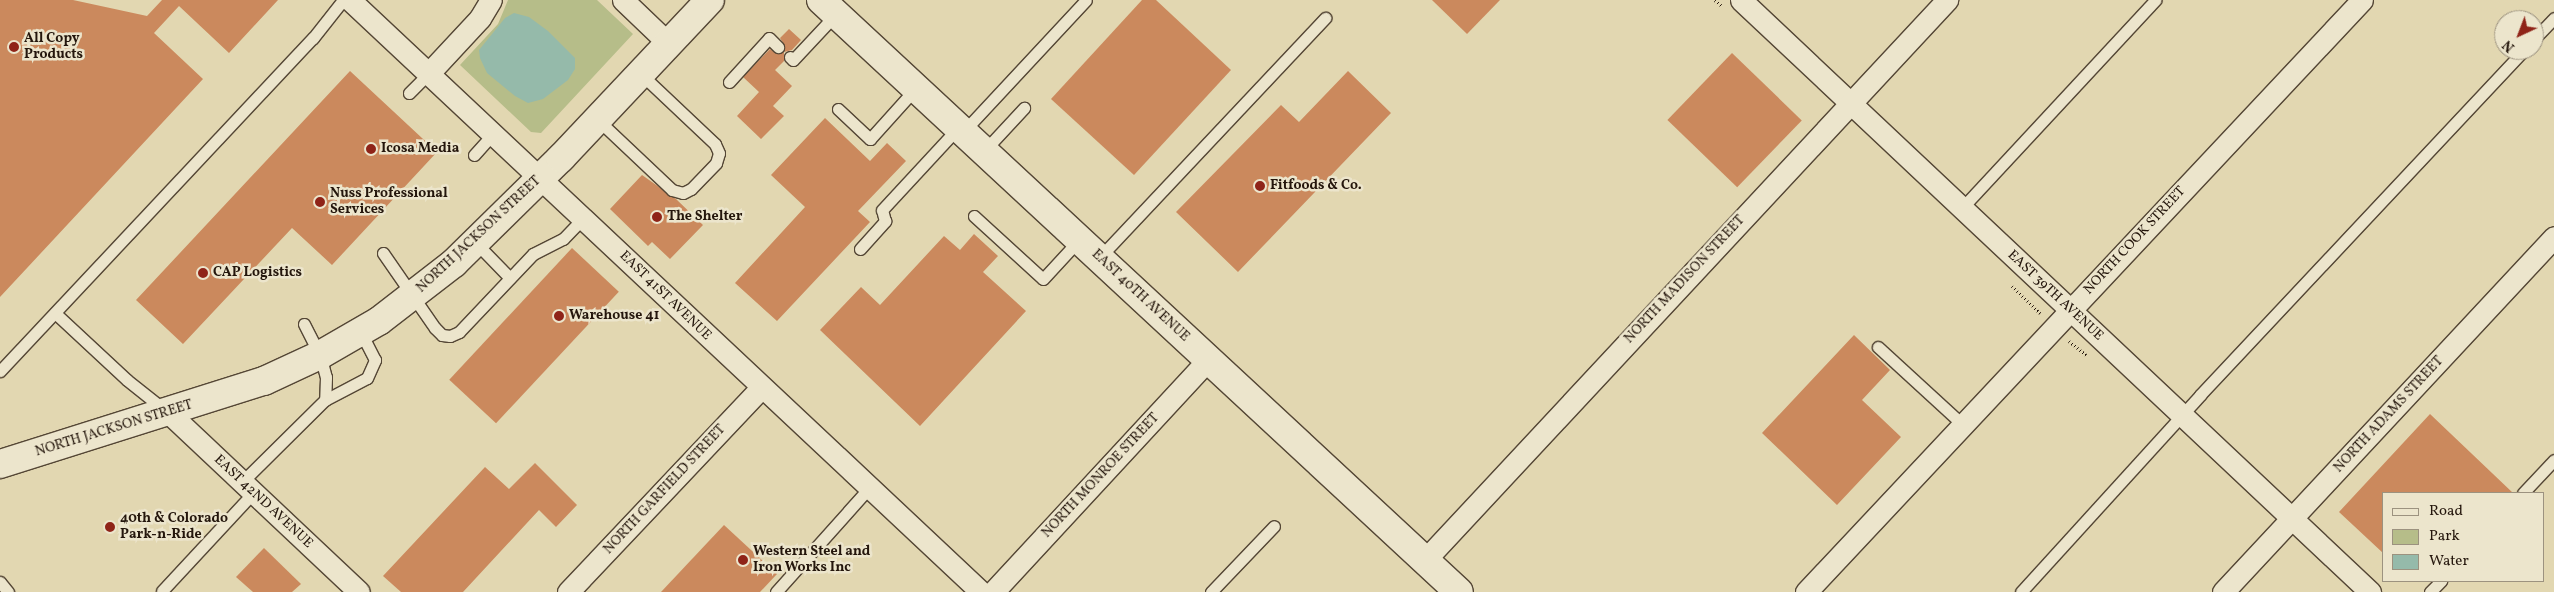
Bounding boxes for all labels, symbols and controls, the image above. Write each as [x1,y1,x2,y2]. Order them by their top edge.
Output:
north arrow [2494,10,2544,60]
place label: All Copy Products [24,31,83,64]
text: N [2499,35,2519,56]
marker: All Copy Products [8,41,20,53]
place label: Icosa Media [381,141,459,157]
marker: Icosa Media [365,143,377,155]
street label: NORTH JACKSON STREET [413,173,545,297]
place label: Fitfoods & Co. [1270,178,1362,194]
marker: Fitfoods & Co. [1254,180,1266,192]
street label: NORTH COOK STREET [2081,184,2189,298]
place label: Nuss Professional Services [330,186,448,218]
marker: Nuss Professional Services [314,196,326,208]
place label: The Shelter [667,209,742,225]
marker: The Shelter [651,211,663,223]
street label: NORTH MADISON STREET [1621,213,1749,347]
street label: EAST 40TH AVENUE [1087,246,1193,346]
street label: EAST 41ST AVENUE [615,247,715,345]
street label: EAST 39TH AVENUE [2003,247,2107,345]
place label: CAP Logistics [213,265,302,281]
marker: CAP Logistics [197,267,209,279]
place label: Warehouse 41 [569,308,659,324]
marker: Warehouse 41 [553,310,565,322]
street label: NORTH ADAMS STREET [2331,353,2447,477]
street label: NORTH JACKSON STREET [33,397,195,461]
street label: NORTH MONROE STREET [1039,410,1163,542]
street label: NORTH GARFIELD STREET [601,422,729,558]
street label: EAST 42ND AVENUE [210,452,316,552]
legend [2382,492,2544,582]
text: Road [2429,501,2463,522]
place label: 40th & Colorado Park-n-Ride [120,511,228,544]
marker: 40th & Colorado Park-n-Ride [104,521,116,533]
text: Park [2429,526,2460,547]
place label: Western Steel and Iron Works Inc [753,544,870,576]
text: Water [2429,551,2469,572]
marker: Western Steel and Iron Works Inc [737,554,749,566]

